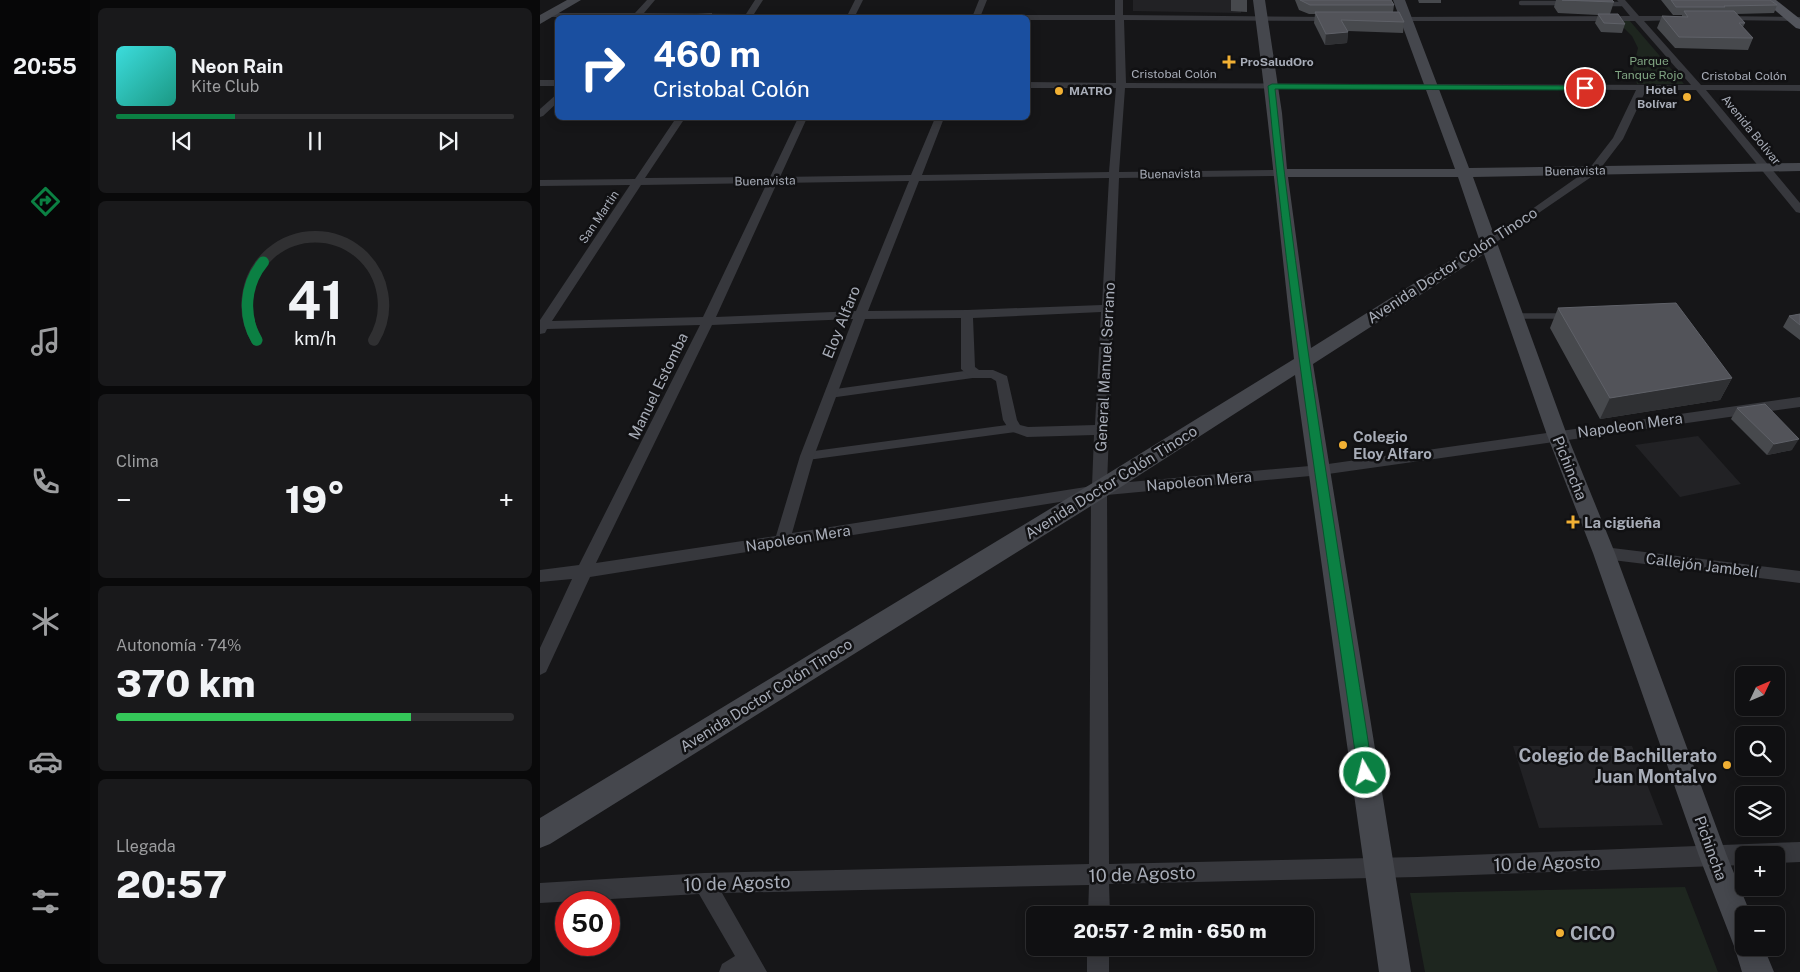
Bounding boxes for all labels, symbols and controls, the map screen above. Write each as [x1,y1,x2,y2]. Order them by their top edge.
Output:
text: 460 m [653,34,761,75]
icon: right [570,35,635,100]
text: 20:55 [13,53,77,79]
park label: Parque Tanque Rojo [1615,54,1683,82]
text: Neon Rain [191,55,283,77]
marker: ProSaludOro [1222,55,1236,69]
place label: ProSaludOro [1240,55,1314,69]
street label: Cristobal Colón [1131,67,1217,81]
pin [1564,67,1606,109]
street label: Cristobal Colón [1701,69,1787,83]
icon: arrive [1571,74,1599,102]
text: Cristobal Colón [653,76,810,102]
text: Kite Club [191,77,259,96]
place label: Hotel Bolívar [1637,83,1677,111]
place label: MATRO [1069,84,1112,98]
marker: MATRO [1053,85,1065,97]
marker: Hotel Bolívar [1681,91,1693,103]
street label: Avenida Bolívar [1719,92,1784,168]
icon: previous [168,127,196,155]
icon: pause [301,127,329,155]
icon: next [434,127,462,155]
street label: Buenavista [1544,163,1606,179]
street label: Buenavista [1139,166,1201,182]
street label: Buenavista [734,173,796,189]
icon: directions [28,184,63,219]
street label: San Martin [576,188,622,246]
street label: Avenida Doctor Colón Tinoco [1364,204,1540,326]
text: 41 [287,270,343,331]
street label: General Manuel Serrano [1092,282,1118,452]
street label: Eloy Alfaro [819,283,863,361]
icon: music [28,324,63,359]
text: km/h [294,328,336,349]
street label: Manuel Estomba [625,330,691,442]
street label: Napoleon Mera [1576,409,1684,441]
street label: Avenida Doctor Colón Tinoco [1022,422,1200,542]
place label: Colegio Eloy Alfaro [1353,428,1432,462]
street label: Pichincha [1549,434,1591,502]
marker: Colegio Eloy Alfaro [1337,439,1349,451]
text: Clima [116,452,159,471]
icon: phone [28,464,63,499]
street label: Napoleon Mera [1145,468,1253,494]
text: 19° [285,477,345,522]
text: − [116,483,132,516]
text: + [498,483,514,516]
place label: La cigüeña [1584,514,1661,531]
marker: La cigüeña [1566,515,1580,529]
street label: Napoleon Mera [744,521,852,555]
street label: Callejón Jambelí [1645,550,1759,580]
icon: climate [28,604,63,639]
street label: Avenida Doctor Colón Tinoco [677,635,855,755]
text: Autonomía · 74% [116,636,241,655]
text: 370 km [116,661,256,706]
north arrow [1735,666,1785,716]
map controls [1735,666,1785,956]
button: search [1735,726,1785,776]
icon: car [28,744,63,779]
place label: Colegio de Bachillerato Juan Montalvo [1518,745,1717,787]
position arrow [1338,746,1390,798]
marker: Colegio de Bachillerato Juan Montalvo [1721,759,1733,771]
button: layers [1735,786,1785,836]
street label: Pichincha [1691,813,1731,883]
text: Llegada [116,837,176,856]
button: + [1735,846,1785,896]
street label: 10 de Agosto [1493,851,1601,875]
text: 20:57 [116,862,227,907]
street label: 10 de Agosto [1088,862,1196,886]
street label: 10 de Agosto [683,871,791,895]
icon: filters [28,884,63,919]
speed limit sign: 50 [555,891,620,956]
button: − [1735,906,1785,956]
text: 20:57 · 2 min · 650 m [1074,920,1266,942]
place label: CICO [1570,923,1615,944]
marker: CICO [1554,927,1566,939]

